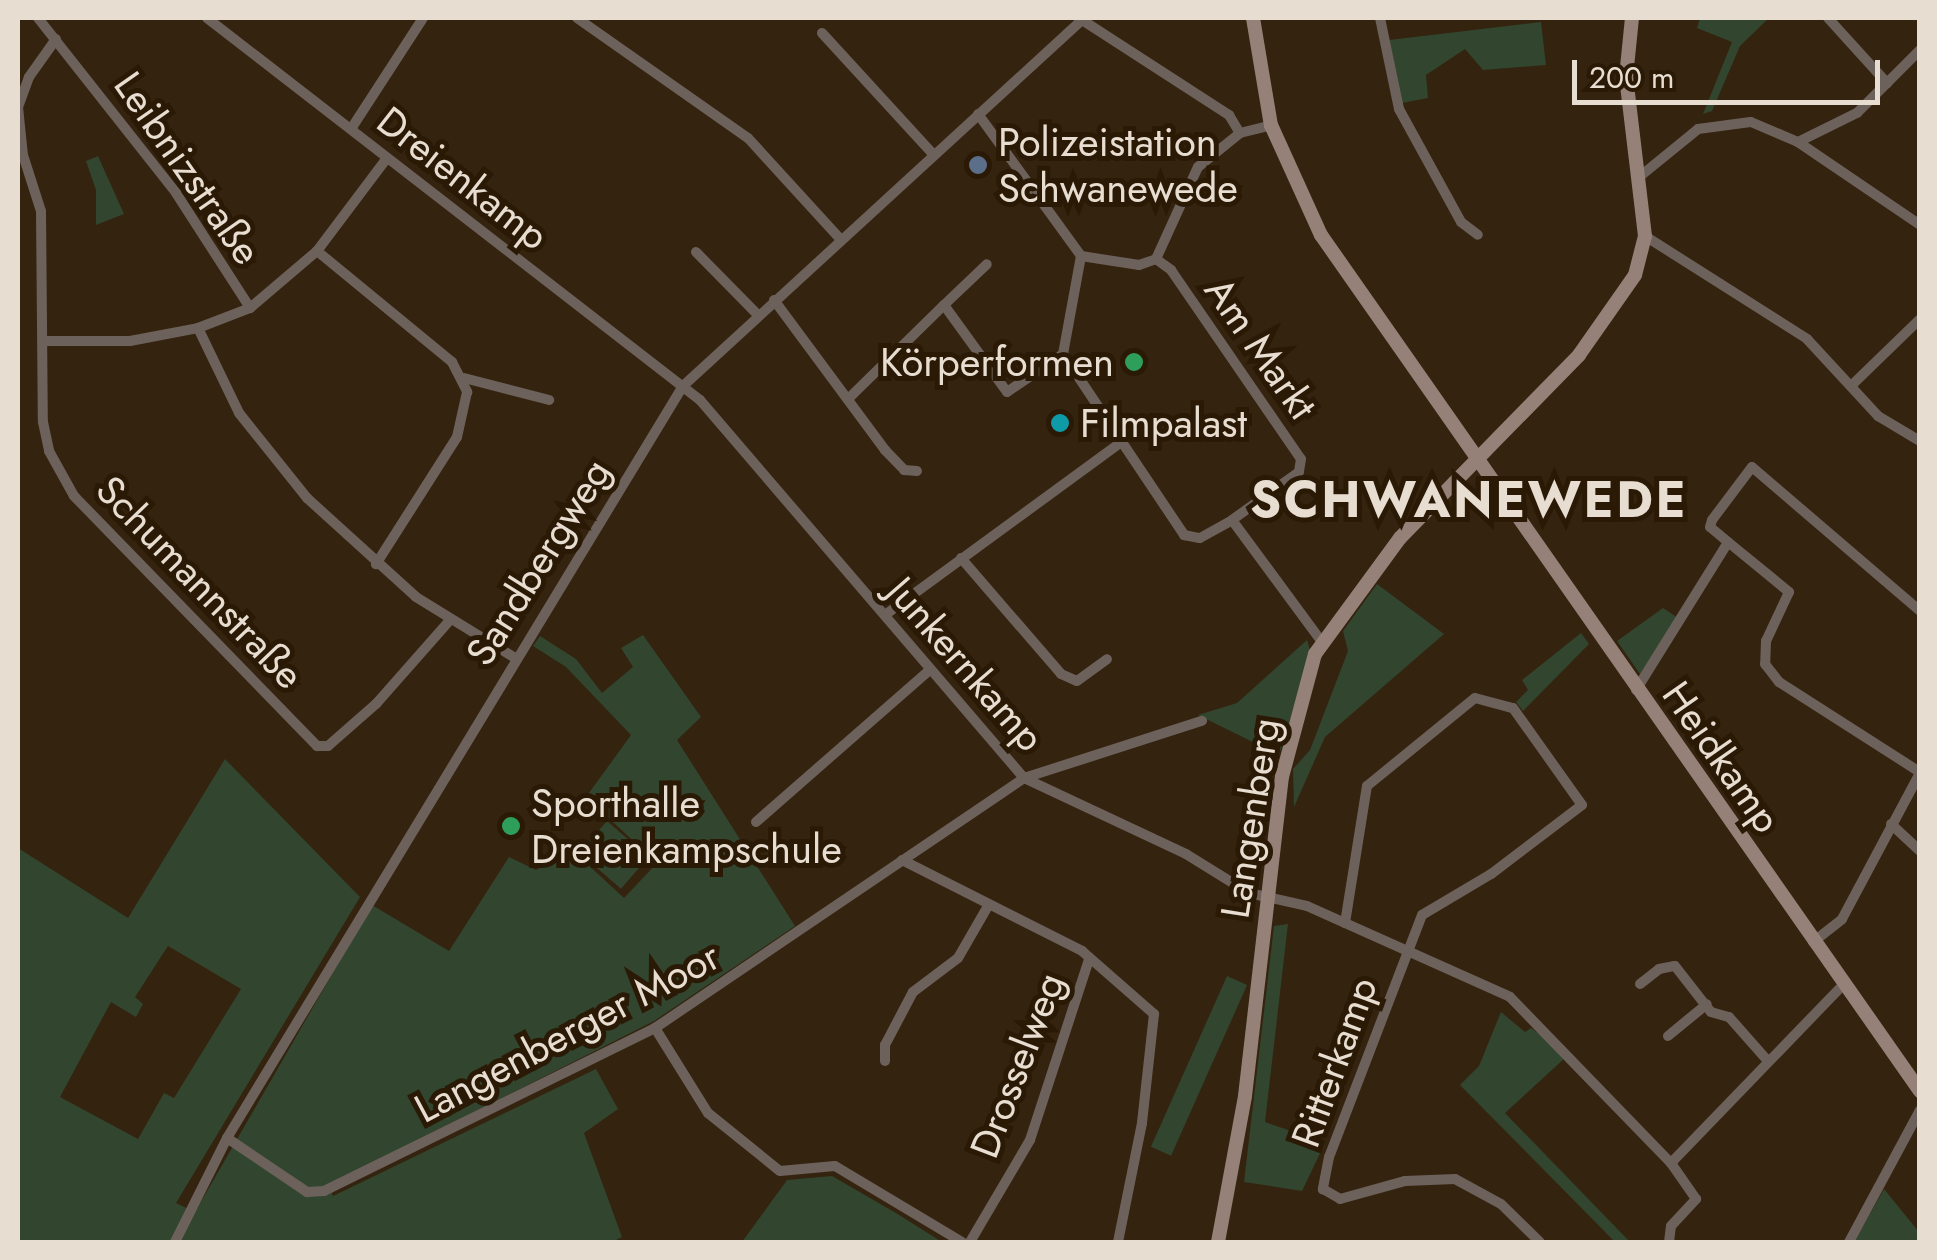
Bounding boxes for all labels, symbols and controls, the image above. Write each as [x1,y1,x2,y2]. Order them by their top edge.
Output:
scale bar [1577,40,1884,102]
text: 200 m [1589,56,1674,99]
street label: Leibnizstraße [104,63,272,273]
street label: Dreienkamp [368,96,558,260]
place label: Polizeistation Schwanewede [998,118,1238,212]
marker: Polizeistation Schwanewede [967,154,989,176]
street label: Am Markt [1195,268,1327,428]
place label: Körperformen [880,338,1114,386]
marker: Körperformen [1123,351,1145,373]
place label: Filmpalast [1080,399,1247,447]
marker: Filmpalast [1049,412,1071,434]
street label: Sandbergweg [456,450,620,674]
street label: Schumannstraße [86,466,314,698]
district label: SCHWANEWEDE [1250,470,1688,530]
street label: Junkernkamp [877,567,1055,761]
street label: Heidkamp [1653,672,1791,842]
street label: Langenberg [1210,715,1290,921]
place label: Sporthalle Dreienkampschule [531,779,842,873]
marker: Sporthalle Dreienkampschule [500,815,522,837]
street label: Langenberger Moor [406,931,728,1133]
street label: Drosselweg [960,966,1074,1164]
street label: Ritterkamp [1281,971,1387,1153]

